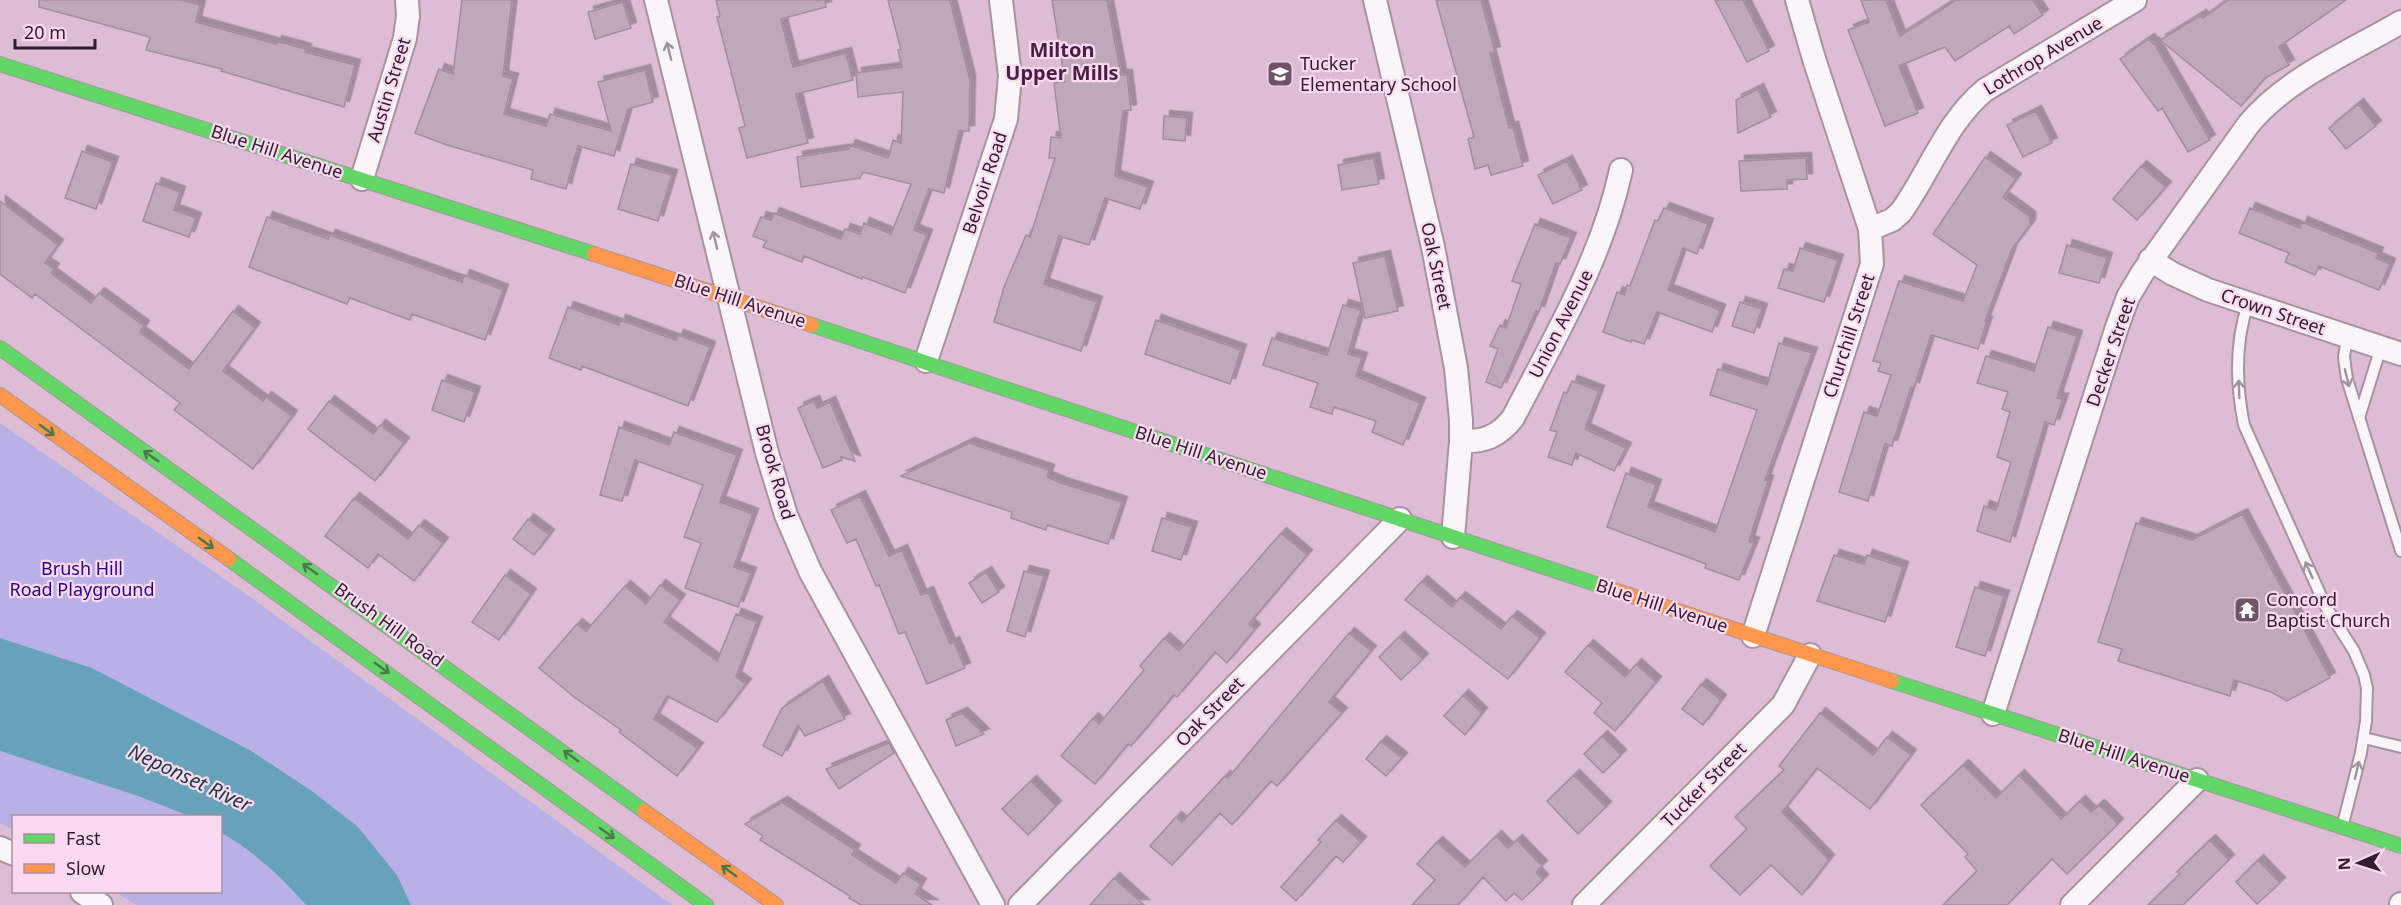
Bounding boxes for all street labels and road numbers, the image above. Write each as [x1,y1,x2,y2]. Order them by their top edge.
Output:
street label: Lothrop Avenue [1979,10,2106,100]
street label: Austin Street [361,34,416,145]
street label: Blue Hill Avenue [208,118,346,184]
street label: Belvoir Road [956,128,1012,237]
street label: Oak Street [1416,220,1458,312]
street label: Union Avenue [1522,265,1598,382]
street label: Blue Hill Avenue [671,267,809,333]
street label: Churchill Street [1817,270,1880,401]
street label: Crown Street [2218,282,2329,340]
street label: Decker Street [2080,293,2140,410]
street label: Blue Hill Avenue [1132,419,1270,485]
street label: Brook Road [751,421,801,522]
street label: Blue Hill Avenue [1593,572,1731,638]
street label: Brush Hill Road [330,576,449,672]
street label: Oak Street [1170,671,1249,752]
street label: Blue Hill Avenue [2055,722,2193,788]
street label: Tucker Street [1656,736,1751,832]

